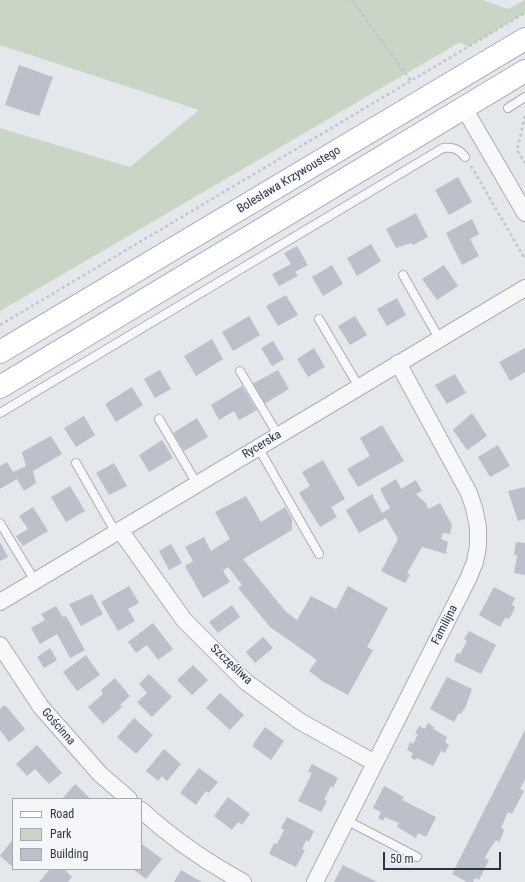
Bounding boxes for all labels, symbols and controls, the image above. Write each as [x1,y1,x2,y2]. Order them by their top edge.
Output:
street label: Bolesława Krzywoustego [235,143,343,217]
street label: Rycerska [240,428,284,462]
street label: Familijna [429,603,461,647]
street label: Szczęśliwa [207,642,255,688]
street label: Gościnna [38,706,78,748]
legend [12,798,142,870]
text: Road [50,807,74,821]
text: Park [50,827,71,841]
scale bar [385,844,503,870]
text: Building [50,847,88,861]
text: 50 m [390,852,414,866]

